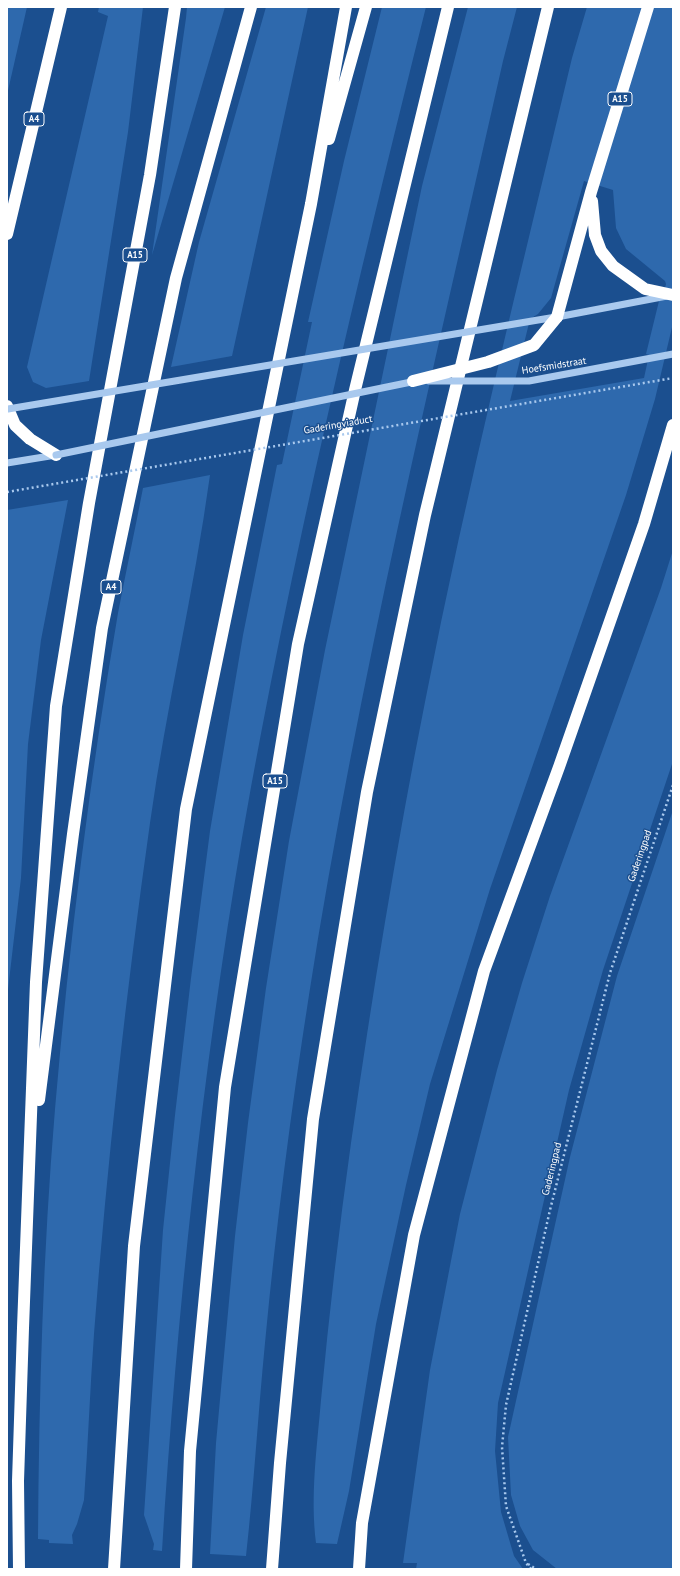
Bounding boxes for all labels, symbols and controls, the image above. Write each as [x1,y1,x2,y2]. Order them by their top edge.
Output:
road number: A15 [608,92,632,106]
road number: A4 [24,112,44,126]
road number: A15 [123,248,147,262]
street label: Hoefsmidstraat [521,355,587,377]
street label: Gaderingviaduct [303,413,373,437]
road number: A4 [101,580,121,594]
road number: A15 [263,774,287,788]
street label: Gaderingpad [626,828,654,884]
street label: Gaderingpad [540,1141,564,1197]

